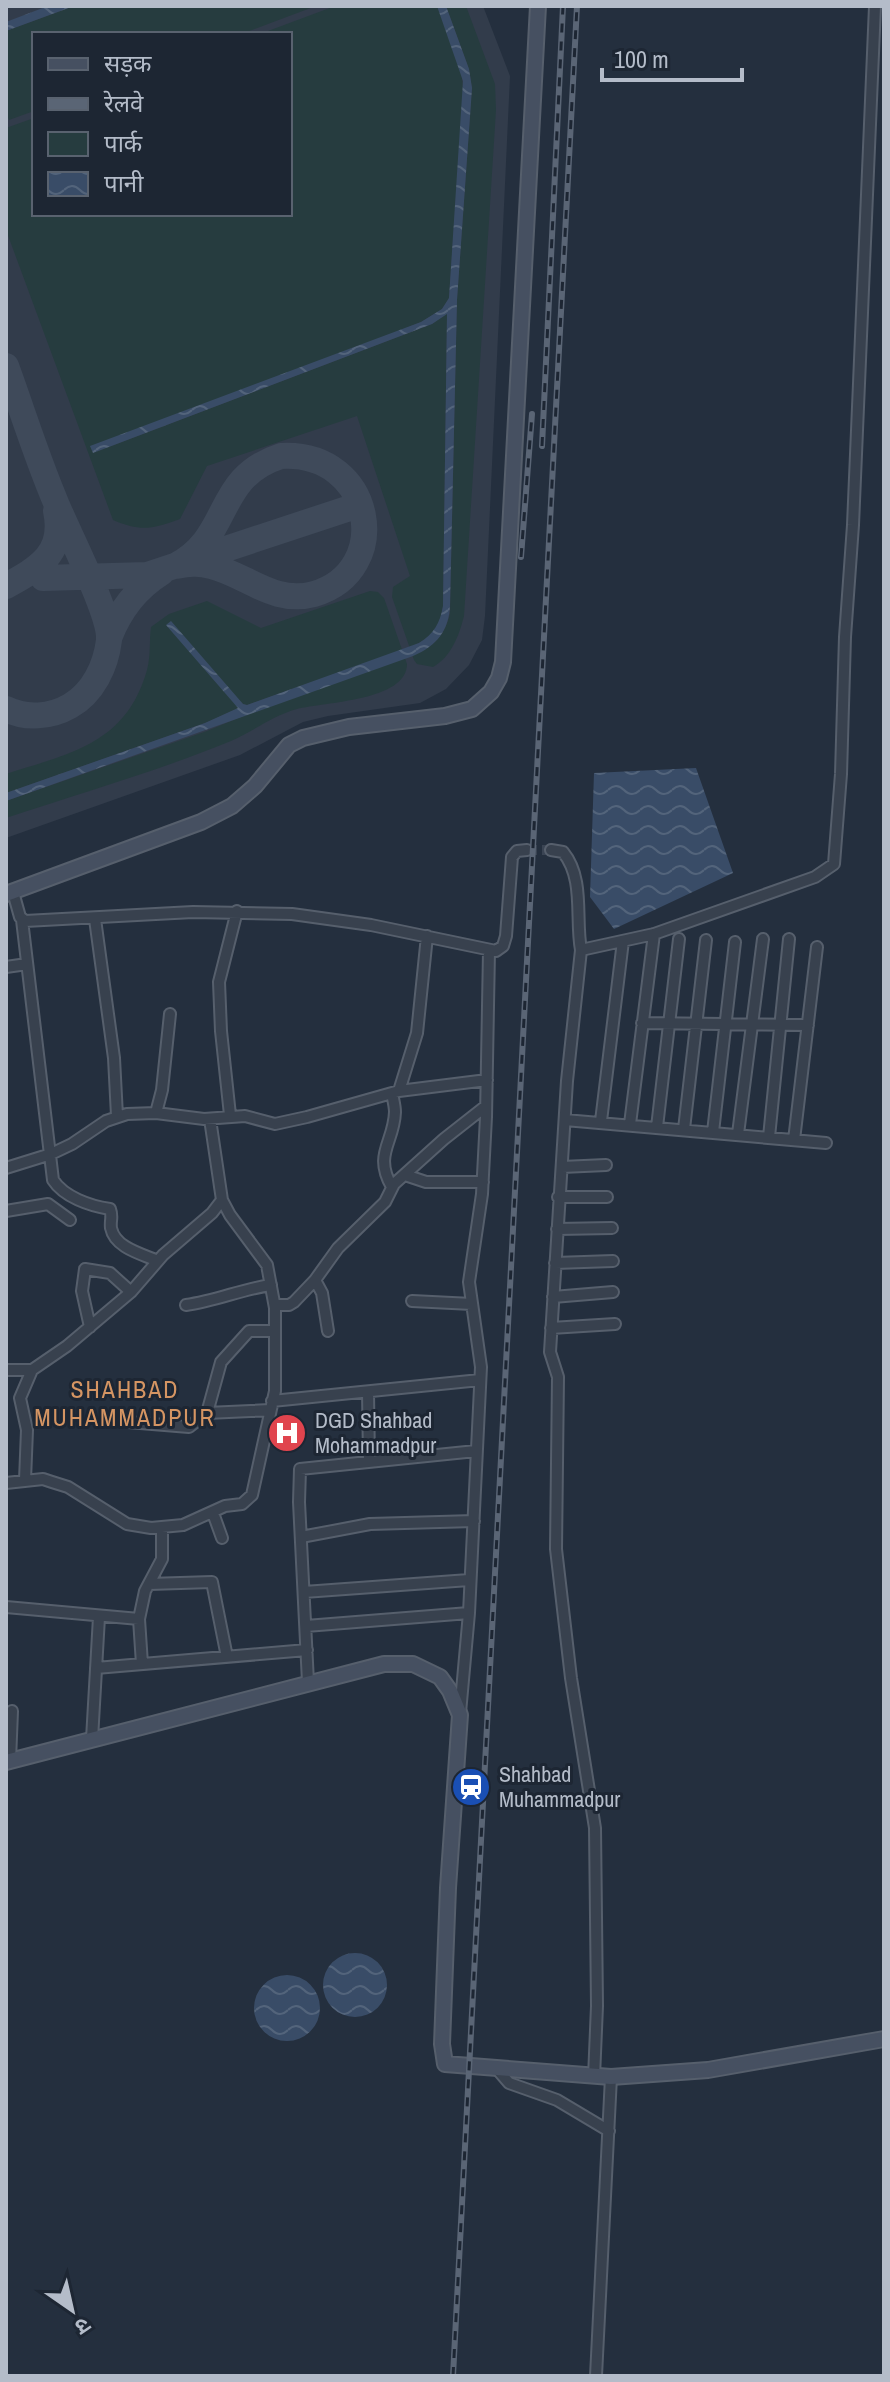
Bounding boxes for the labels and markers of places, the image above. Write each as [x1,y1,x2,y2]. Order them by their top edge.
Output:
place label: DGD Shahbad Mohammadpur [315,1405,436,1460]
hospital icon: DGD Shahbad Mohammadpur [266,1412,308,1454]
place label: Shahbad Muhammadpur [499,1759,620,1814]
station icon: Shahbad Muhammadpur [450,1766,492,1808]

